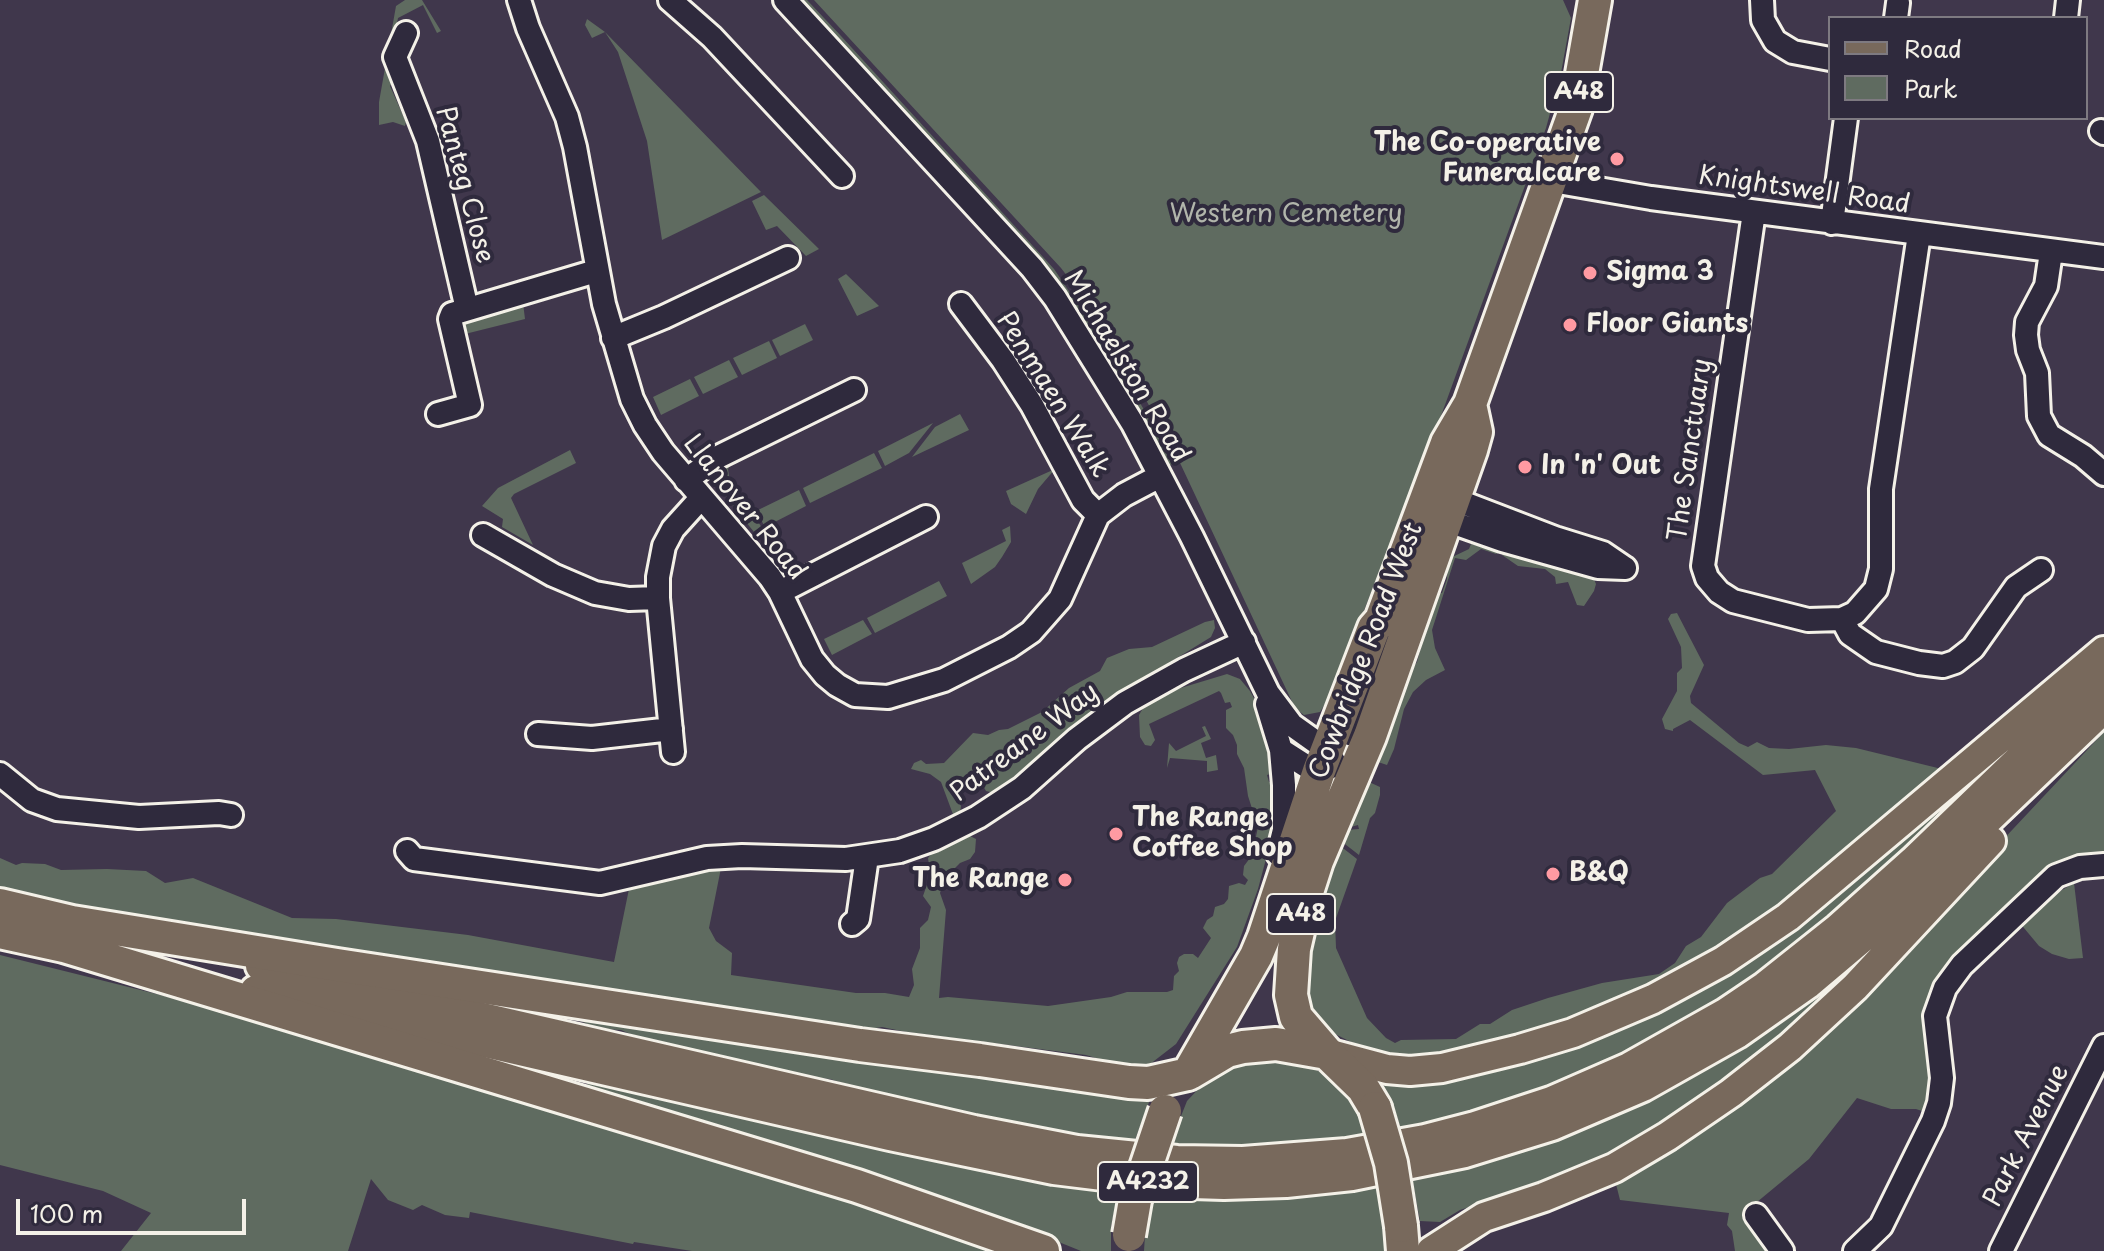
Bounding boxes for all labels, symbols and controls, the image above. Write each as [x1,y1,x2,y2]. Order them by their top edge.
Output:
legend [1828,16,2088,120]
text: Road [1904,30,1962,66]
text: Park [1904,70,1958,106]
road number: A48 [1545,72,1613,112]
street label: Panteg Close [428,103,500,267]
place label: The Co-operative Funeralcare [1374,128,1601,190]
marker: The Co-operative Funeralcare [1608,150,1626,168]
street label: Knightswell Road [1696,161,1912,221]
park label: Western Cemetery [1169,199,1403,231]
place label: Sigma 3 [1606,257,1714,289]
marker: Sigma 3 [1581,264,1599,282]
street label: Michaelston Road [1056,265,1196,469]
street label: Penmaen Walk [989,306,1115,484]
place label: Floor Giants [1586,309,1748,341]
marker: Floor Giants [1561,316,1579,334]
street label: The Sanctuary [1663,357,1719,543]
street label: Llanover Road [676,429,812,587]
place label: In 'n' Out [1541,451,1661,483]
marker: In 'n' Out [1516,458,1534,476]
street label: Cowbridge Road West [1304,518,1430,784]
street label: Patreane Way [945,677,1105,809]
place label: The Range Coffee Shop [1132,803,1293,864]
marker: The Range Coffee Shop [1107,825,1125,843]
place label: B&Q [1569,858,1629,890]
place label: The Range [912,864,1049,896]
marker: B&Q [1544,865,1562,883]
marker: The Range [1056,871,1074,889]
road number: A48 [1267,894,1335,934]
street label: Park Avenue [1978,1060,2076,1212]
road number: A4232 [1098,1162,1198,1202]
scale bar [20,1183,250,1233]
text: 100 m [30,1195,103,1231]

